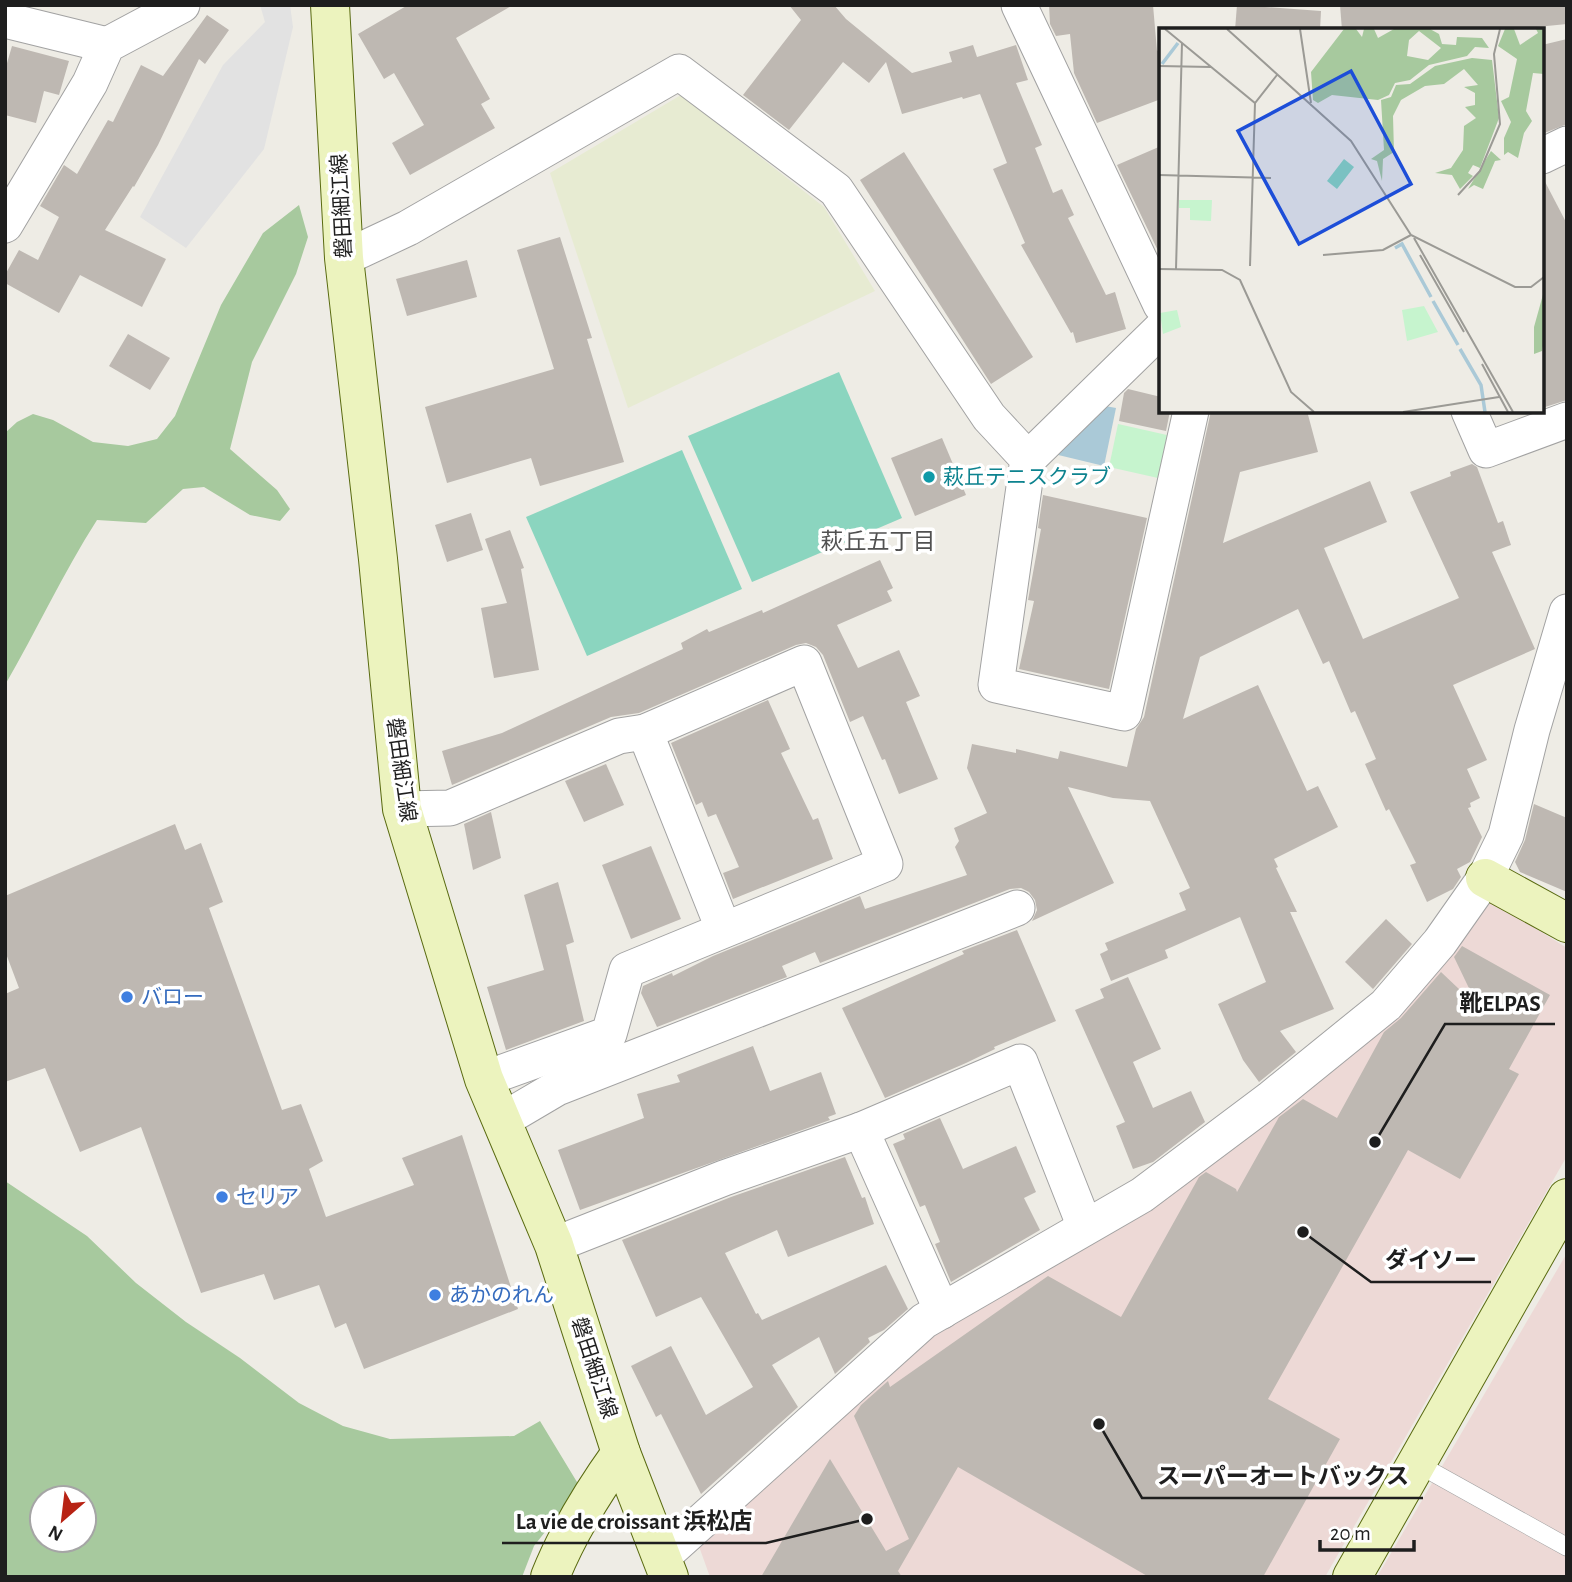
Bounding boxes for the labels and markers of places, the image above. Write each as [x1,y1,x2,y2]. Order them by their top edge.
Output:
place label: 萩丘テニスクラブ [943,465,1111,488]
marker: 萩丘テニスクラブ [921,469,937,485]
callout: 靴ELPAS [1445,980,1555,1024]
place label: バロー [141,986,204,1008]
marker: バロー [119,989,135,1005]
place label: セリア [236,1187,299,1208]
marker: セリア [214,1189,230,1205]
callout: ダイソー [1371,1238,1491,1282]
place label: あかのれん [449,1285,554,1306]
marker: あかのれん [427,1287,443,1303]
callout: スーパーオートバックス [1142,1454,1423,1498]
callout: La vie de croissant 浜松店 [502,1499,766,1543]

